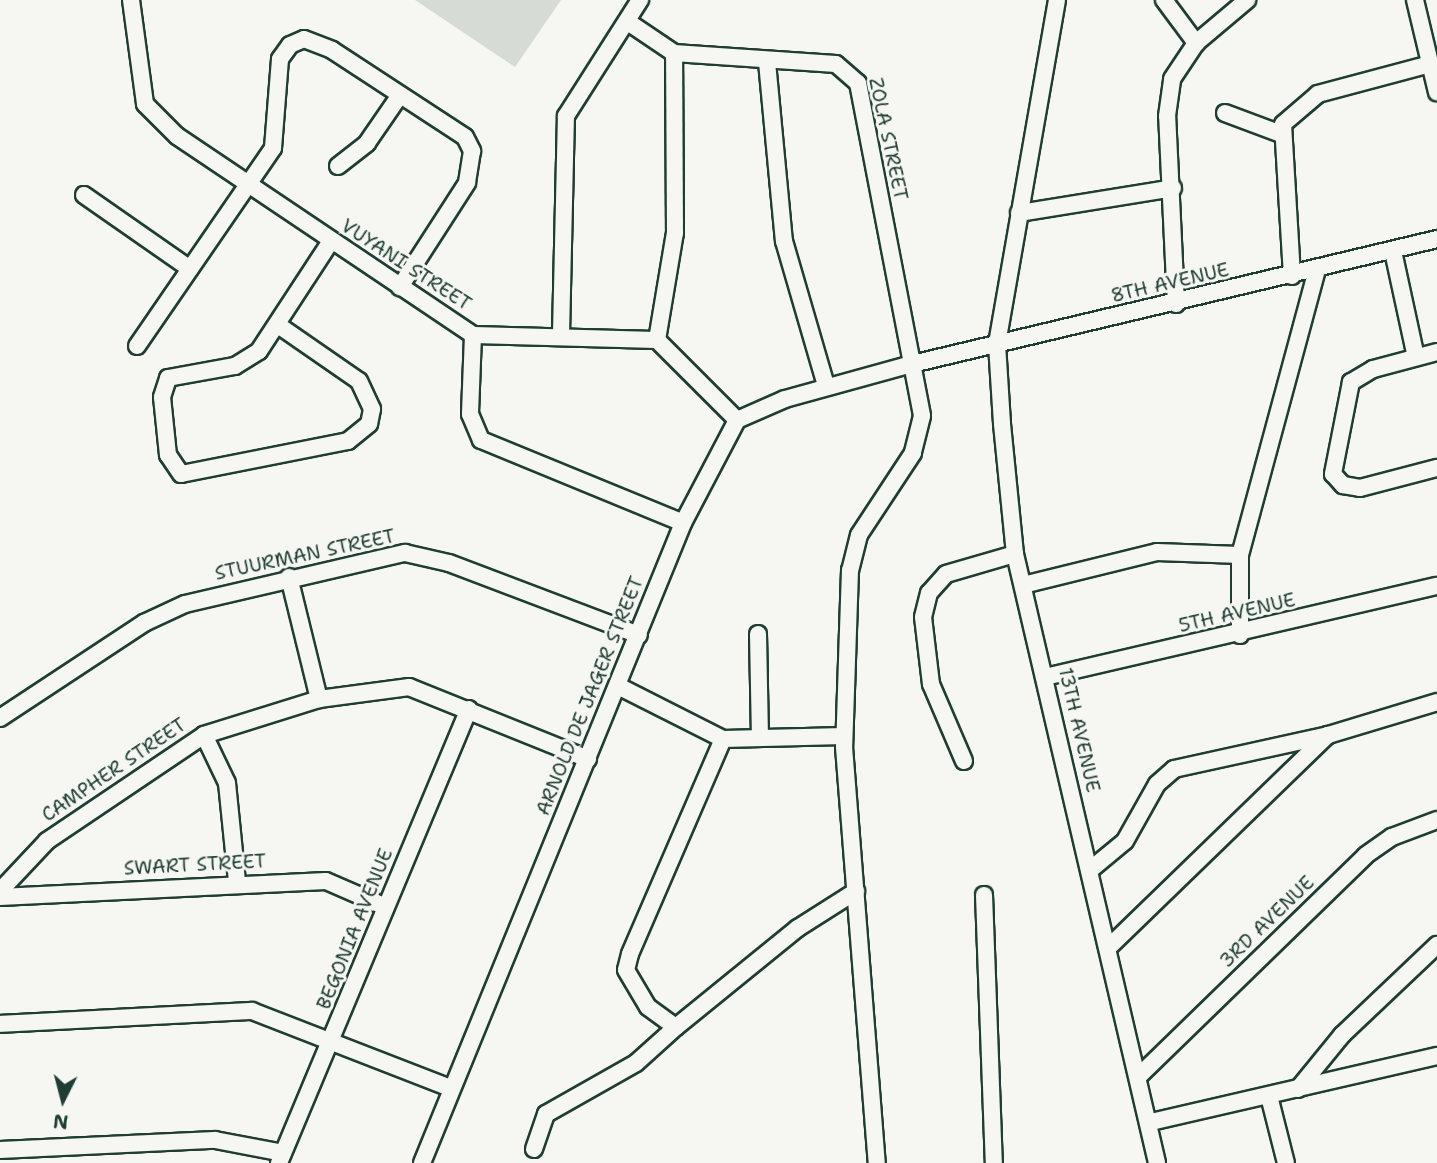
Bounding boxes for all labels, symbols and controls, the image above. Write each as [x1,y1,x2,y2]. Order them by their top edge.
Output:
street label: ZOLA STREET [864,76,912,202]
street label: VUYANI STREET [337,214,475,316]
street label: 8TH AVENUE [1109,258,1231,308]
street label: STUURMAN STREET [213,525,397,585]
street label: ARNOLD DE JAGER STREET [532,573,648,819]
street label: 5TH AVENUE [1177,589,1297,637]
street label: 13TH AVENUE [1054,666,1104,794]
street label: CAMPHER STREET [38,713,190,827]
street label: BEGONIA AVENUE [312,845,398,1013]
street label: SWART STREET [123,850,267,880]
street label: 3RD AVENUE [1215,871,1319,973]
north arrow [28,1065,98,1135]
text: N [52,1108,70,1135]

